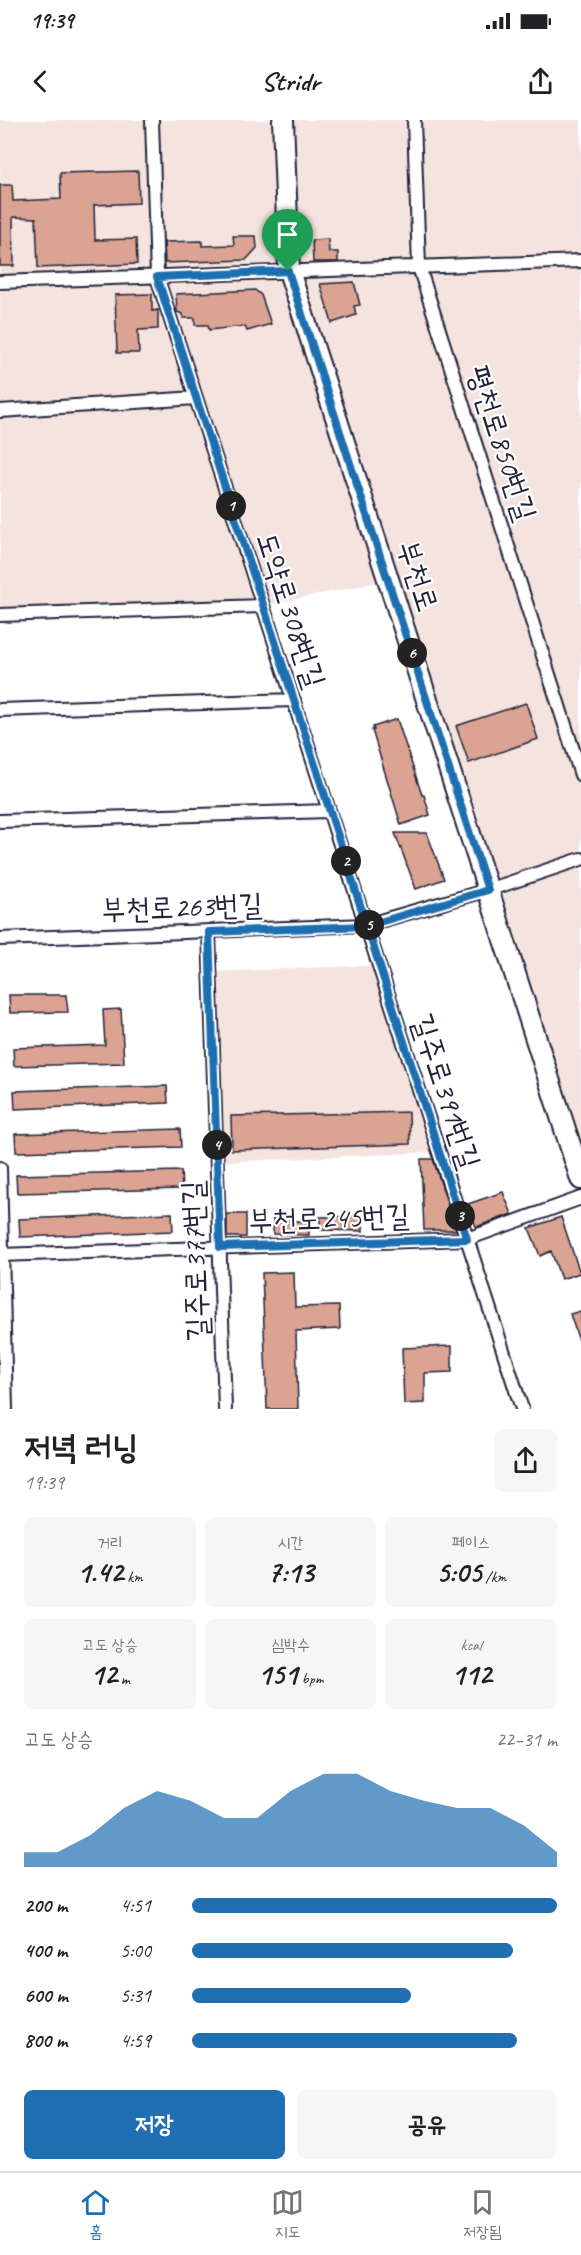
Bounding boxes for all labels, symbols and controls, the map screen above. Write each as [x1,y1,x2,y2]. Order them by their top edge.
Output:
text: 19:39 [30,7,73,35]
text: Stridr [261,64,320,98]
icon: back [24,65,57,98]
icon: share [524,65,557,98]
pin [262,209,313,271]
icon: arrive [271,218,304,251]
street label: 평천로850번길 [459,360,545,526]
pin: 1 [216,491,246,521]
text: 1 [227,496,235,516]
street label: 도약로308번길 [248,527,334,693]
street label: 부천로 [389,536,447,616]
pin: 6 [397,638,427,668]
text: 6 [408,643,416,663]
pin: 2 [331,846,361,876]
text: 2 [342,851,350,871]
street label: 부천로263번길 [101,885,263,929]
pin: 5 [354,910,384,940]
text: 5 [366,915,372,935]
street label: 길주로391번길 [403,1008,489,1174]
pin: 4 [202,1130,232,1160]
text: 4 [213,1135,221,1155]
street label: 길주로377번길 [173,1180,217,1342]
street label: 부천로245번길 [248,1196,410,1240]
pin: 3 [445,1201,475,1231]
text: 3 [456,1206,464,1226]
text: 저녁 러닝 [24,1426,138,1468]
button: share [494,1429,557,1492]
text: 19:39 [24,1470,64,1495]
text: 거리 [97,1533,123,1553]
text: 시간 [278,1533,303,1553]
text: 페이스 [452,1533,490,1553]
text: 1.42 [77,1553,123,1591]
text: 7:13 [267,1553,314,1591]
text: 5:05 [436,1553,482,1591]
text: km [123,1567,143,1587]
text: /km [482,1567,506,1587]
text: 고도 상승 [82,1635,138,1655]
text: 심박수 [271,1635,310,1655]
text: kcal [461,1635,482,1655]
text: 12 [90,1655,117,1693]
text: 151 [258,1655,298,1693]
text: 112 [451,1655,491,1693]
text: m [117,1669,130,1689]
text: bpm [298,1669,323,1689]
text: 고도 상승 [24,1727,93,1752]
text: 22–31 m [496,1727,557,1752]
text: 200 m [24,1893,67,1918]
text: 4:51 [120,1893,151,1918]
text: 400 m [24,1938,67,1963]
text: 5:00 [120,1938,151,1963]
text: 600 m [24,1983,68,2008]
text: 5:31 [120,1983,151,2008]
text: 800 m [24,2028,67,2053]
text: 4:59 [120,2028,151,2053]
button: 저장 [24,2090,285,2159]
button: 공유 [297,2090,557,2159]
tab: 홈 [79,2186,112,2242]
tab: 지도 [271,2186,304,2242]
tab: 저장됨 [463,2186,502,2242]

